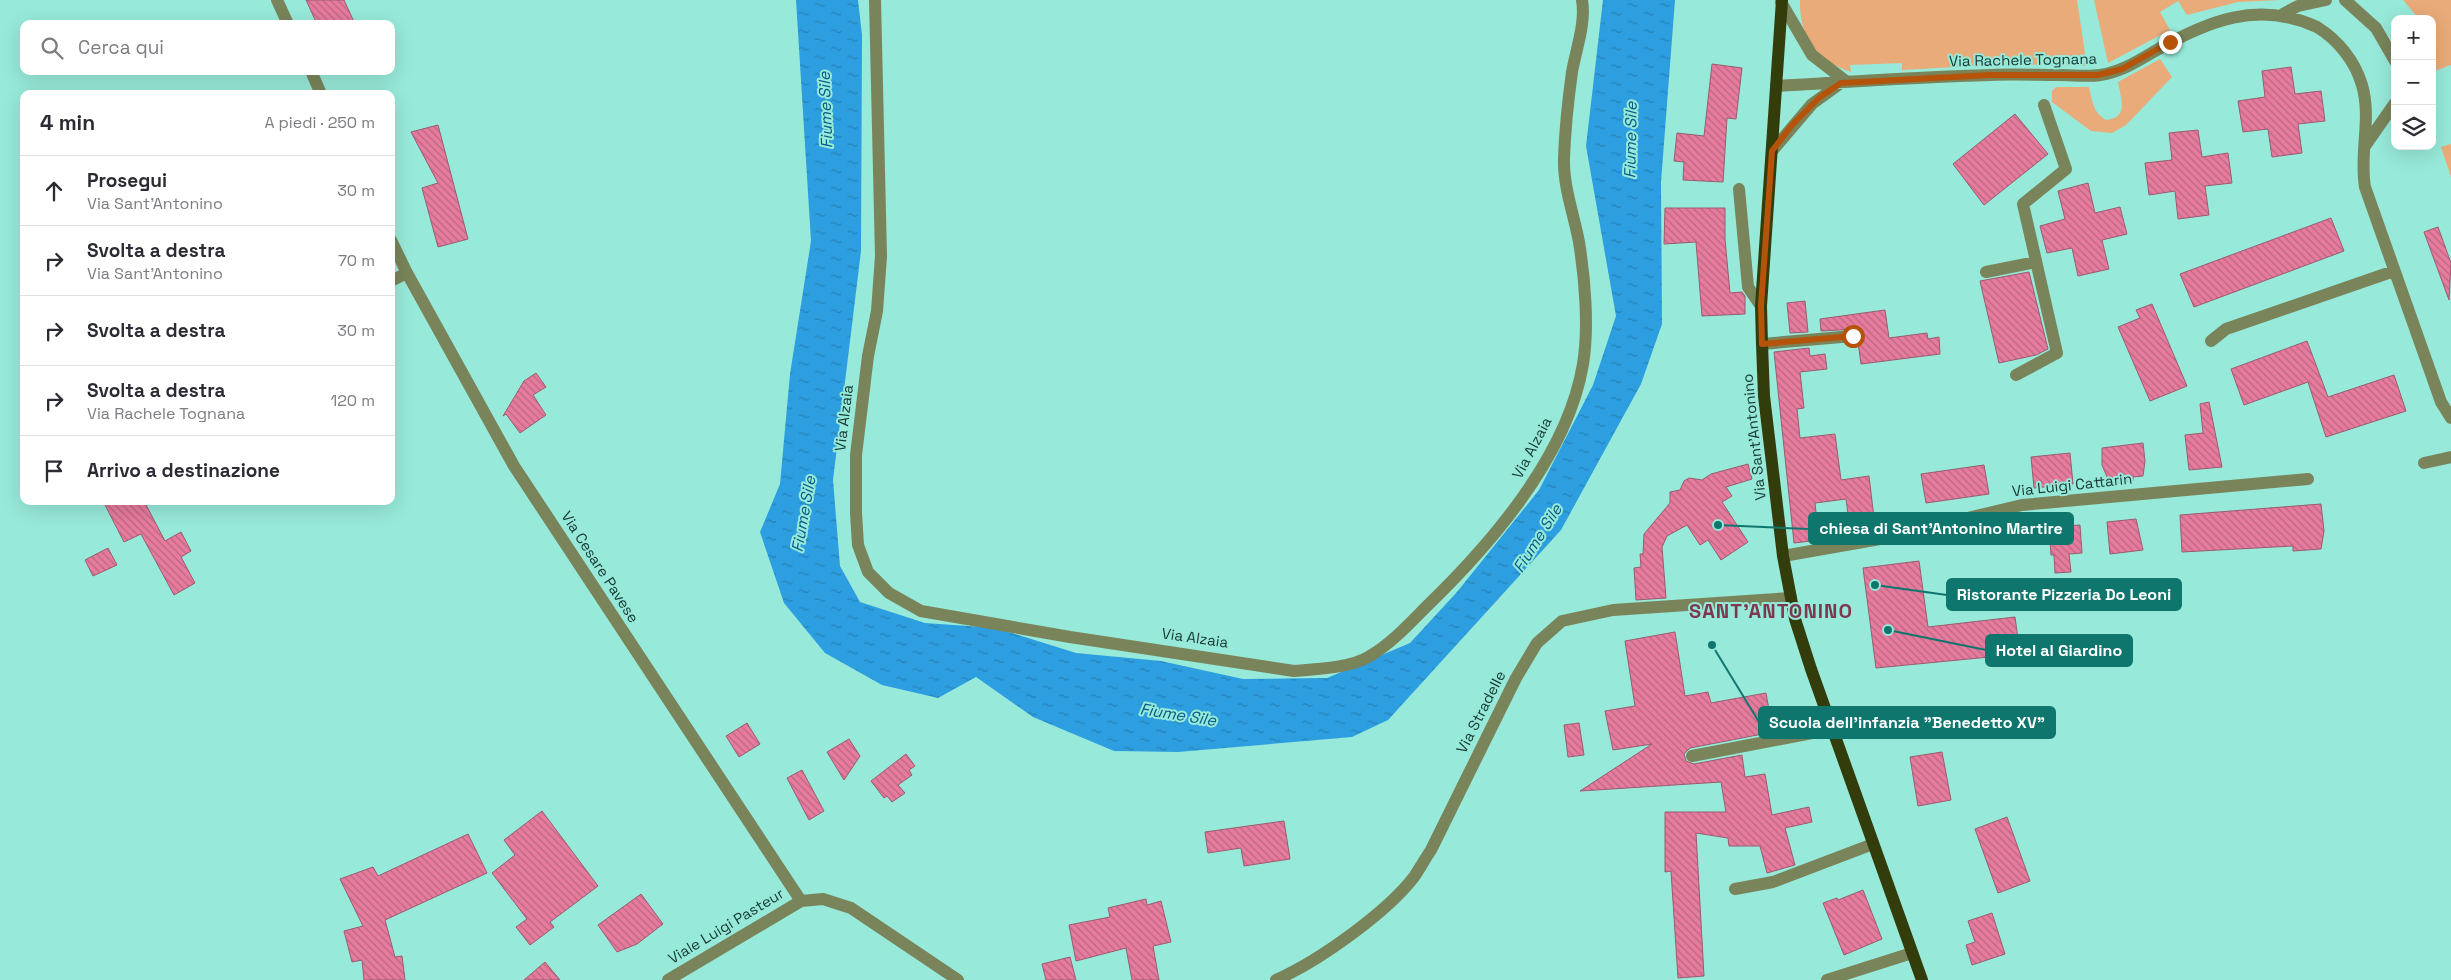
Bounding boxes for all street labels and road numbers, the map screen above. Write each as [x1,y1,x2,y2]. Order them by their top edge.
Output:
street label: Via Rachele Tognana [1949,49,2098,70]
street label: Via Sant'Antonino [1737,373,1770,501]
street label: Via Alzaia [830,383,857,452]
street label: Via Alzaia [1507,413,1556,482]
street label: Via Luigi Cattarin [2011,469,2133,500]
street label: Via Cesare Pavese [557,507,644,626]
street label: Via Alzaia [1161,623,1230,652]
street label: Via Stradelle [1452,667,1510,756]
street label: Viale Luigi Pasteur [664,883,787,968]

